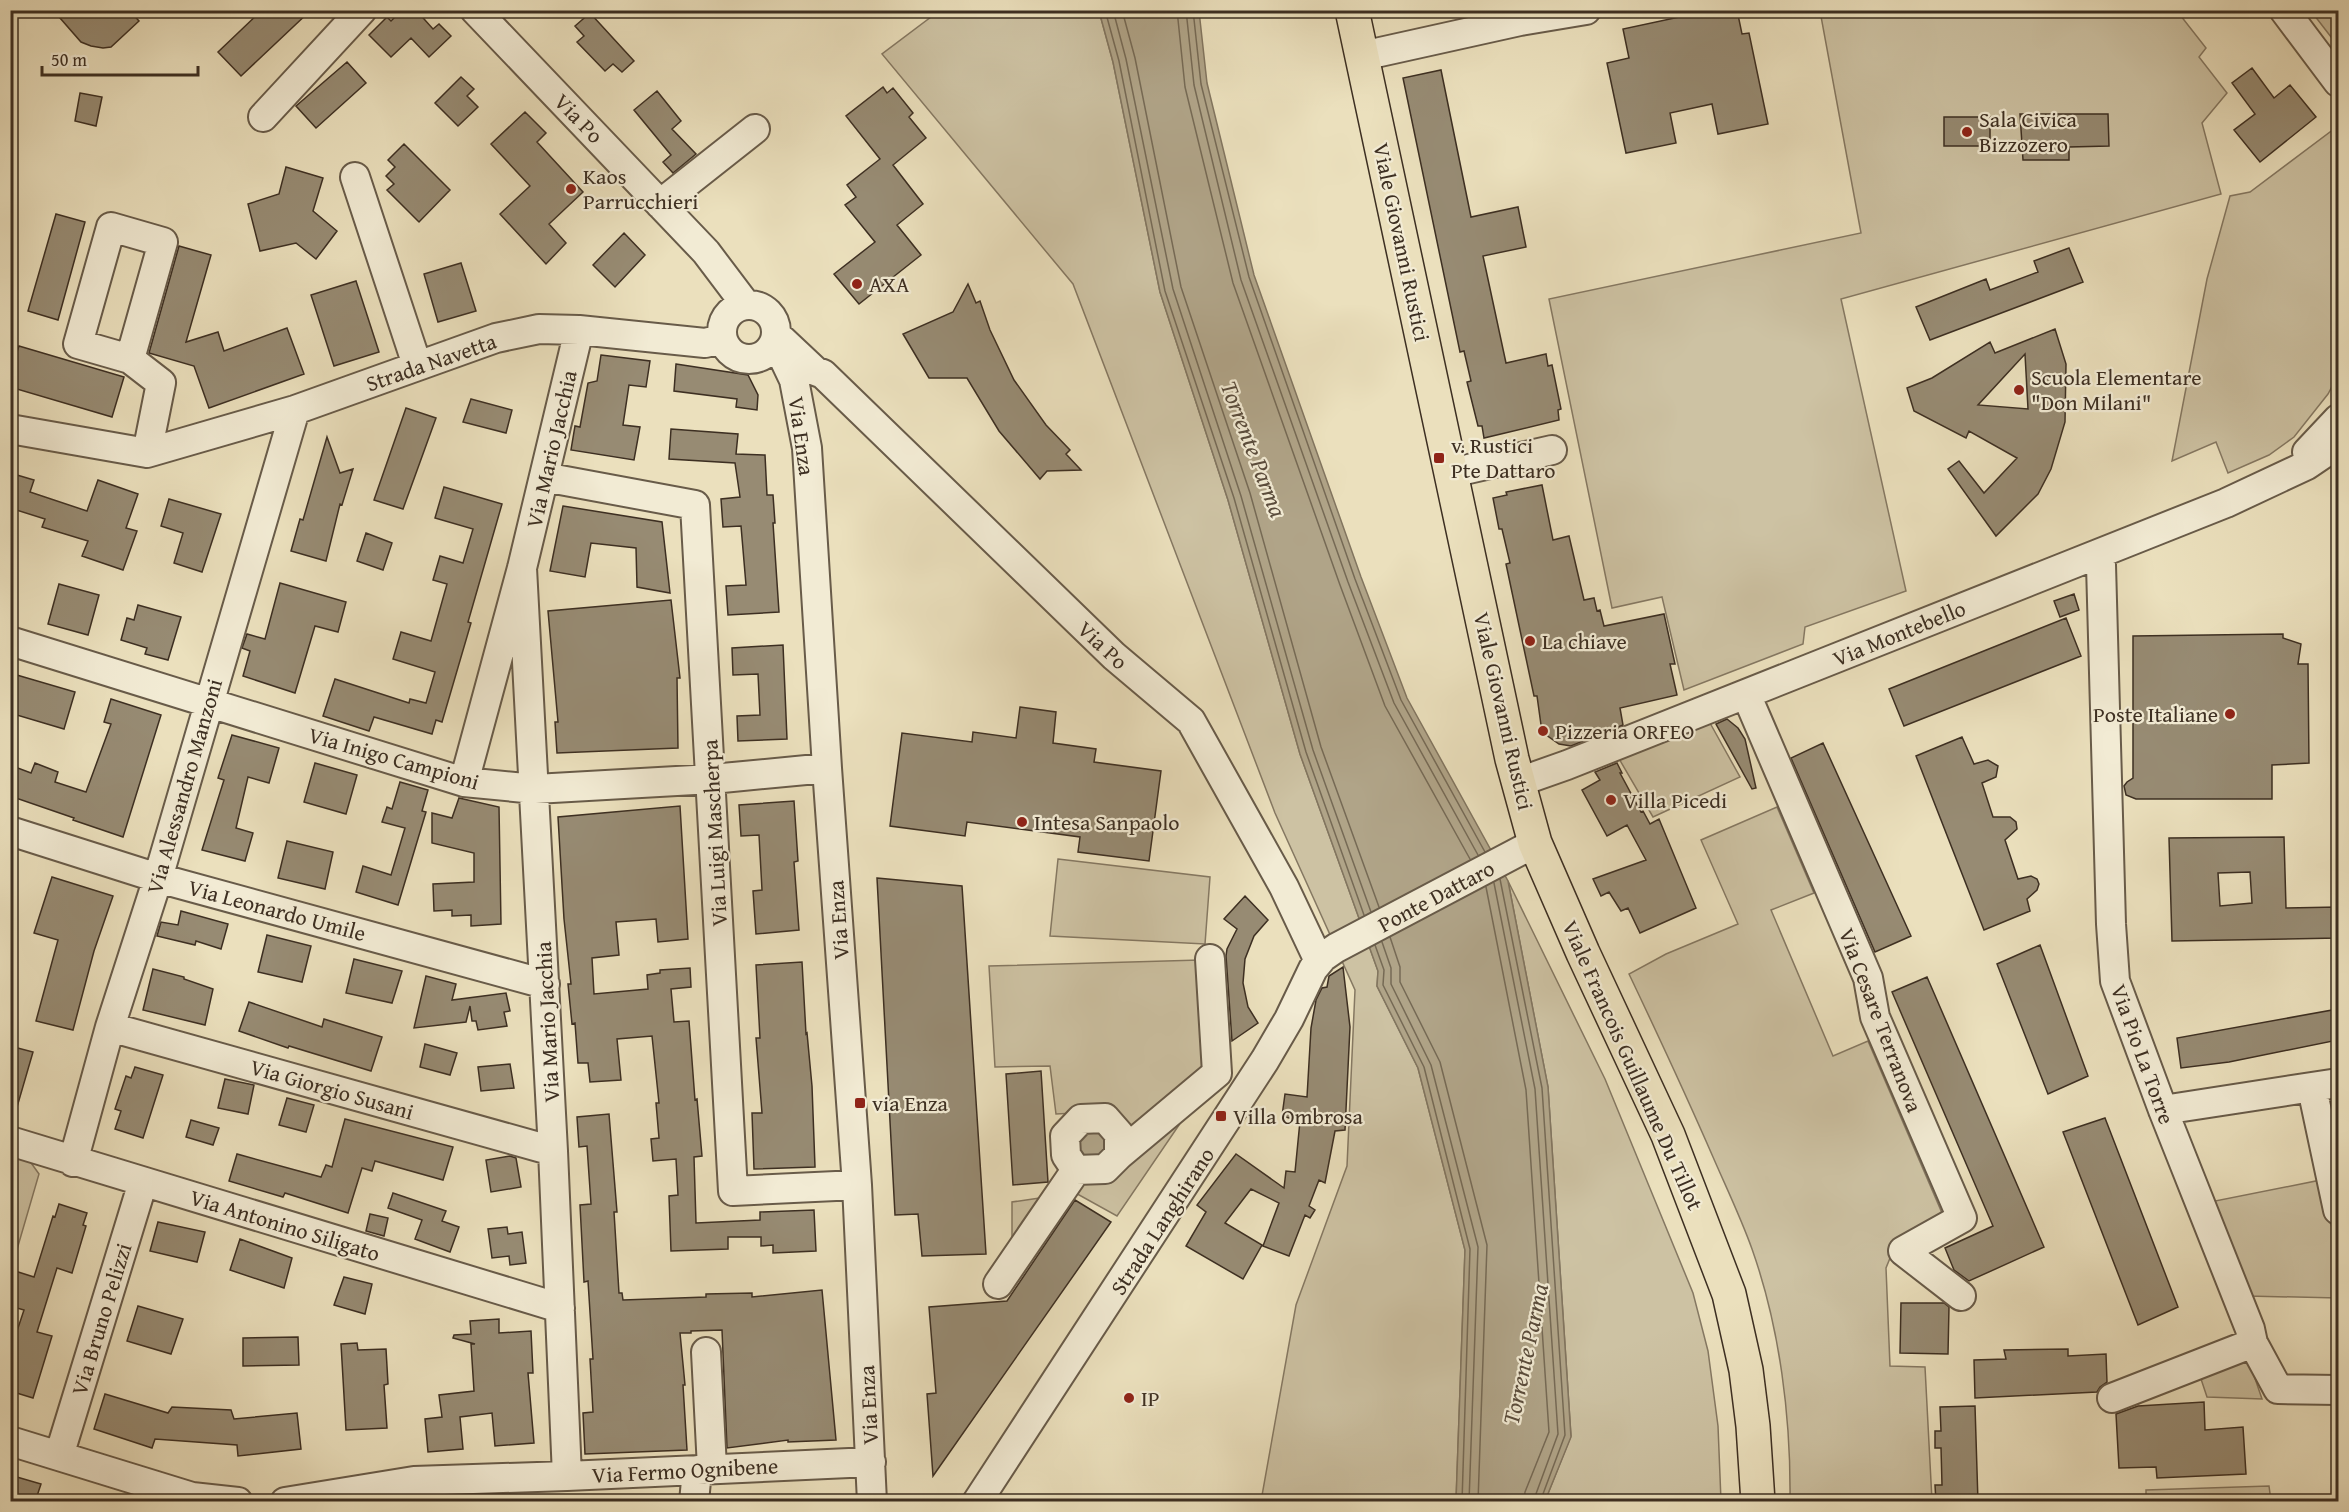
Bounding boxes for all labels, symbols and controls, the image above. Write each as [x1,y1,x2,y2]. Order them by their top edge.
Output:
scale bar [42,39,198,77]
text: 50 m [51,46,87,73]
street label: Via Po [547,86,611,150]
place label: Sala Civica Bizzozero [1979,103,2078,160]
marker: Sala Civica Bizzozero [1960,125,1974,139]
street label: Viale Giovanni Rustici [1365,140,1439,344]
place label: Kaos Parrucchieri [583,160,699,217]
marker: Kaos Parrucchieri [564,182,578,196]
place label: AXA [869,268,910,300]
marker: AXA [850,277,864,291]
street label: Strada Navetta [362,325,501,399]
place label: Scuola Elementare "Don Milani" [2031,361,2202,418]
street label: Via Mario Jacchia [517,366,585,531]
water label: Torrente Parma [1212,376,1296,522]
marker: Scuola Elementare "Don Milani" [2012,383,2026,397]
street label: Via Enza [781,394,823,478]
place label: v. Rustici Pte Dattaro [1451,429,1555,486]
marker: v. Rustici Pte Dattaro [1432,451,1446,465]
street label: Via Montebello [1828,592,1970,674]
street label: Viale Giovanni Rustici [1466,609,1542,813]
street label: Via Po [1071,613,1135,677]
place label: La chiave [1542,625,1627,657]
marker: La chiave [1523,634,1537,648]
street label: Via Alessandro Manzoni [138,675,230,897]
place label: Poste Italiane [2093,698,2218,730]
marker: Poste Italiane [2223,707,2237,721]
place label: Pizzeria ORFEO [1555,715,1694,747]
street label: Via Inigo Campioni [305,718,483,798]
marker: Pizzeria ORFEO [1536,724,1550,738]
street label: Via Luigi Mascherpa [693,738,735,927]
place label: Villa Picedi [1623,784,1727,816]
marker: Villa Picedi [1604,793,1618,807]
place label: Intesa Sanpaolo [1034,806,1180,838]
marker: Intesa Sanpaolo [1015,815,1029,829]
street label: Ponte Dattaro [1372,852,1500,940]
street label: Via Leonardo Umile [185,871,369,949]
street label: Via Enza [819,879,857,961]
street label: Viale Francois Guillaume Du Tillot [1554,915,1712,1215]
street label: Via Cesare Terranova [1831,923,1931,1117]
street label: Via Mario Jacchia [527,940,567,1103]
street label: Via Pio La Torre [2103,980,2183,1128]
street label: Via Giorgio Susani [246,1050,418,1128]
place label: via Enza [872,1087,948,1119]
marker: via Enza [853,1096,867,1110]
place label: Villa Ombrosa [1233,1100,1364,1132]
marker: Villa Ombrosa [1214,1109,1228,1123]
street label: Strada Langhirano [1102,1141,1222,1301]
street label: Via Antonino Siligato [186,1181,384,1269]
street label: Via Bruno Pelizzi [63,1239,139,1399]
water label: Torrente Parma [1493,1280,1557,1428]
street label: Via Enza [850,1364,886,1445]
place label: IP [1141,1382,1160,1414]
marker: IP [1122,1391,1136,1405]
street label: Via Fermo Ognibene [591,1449,779,1491]

